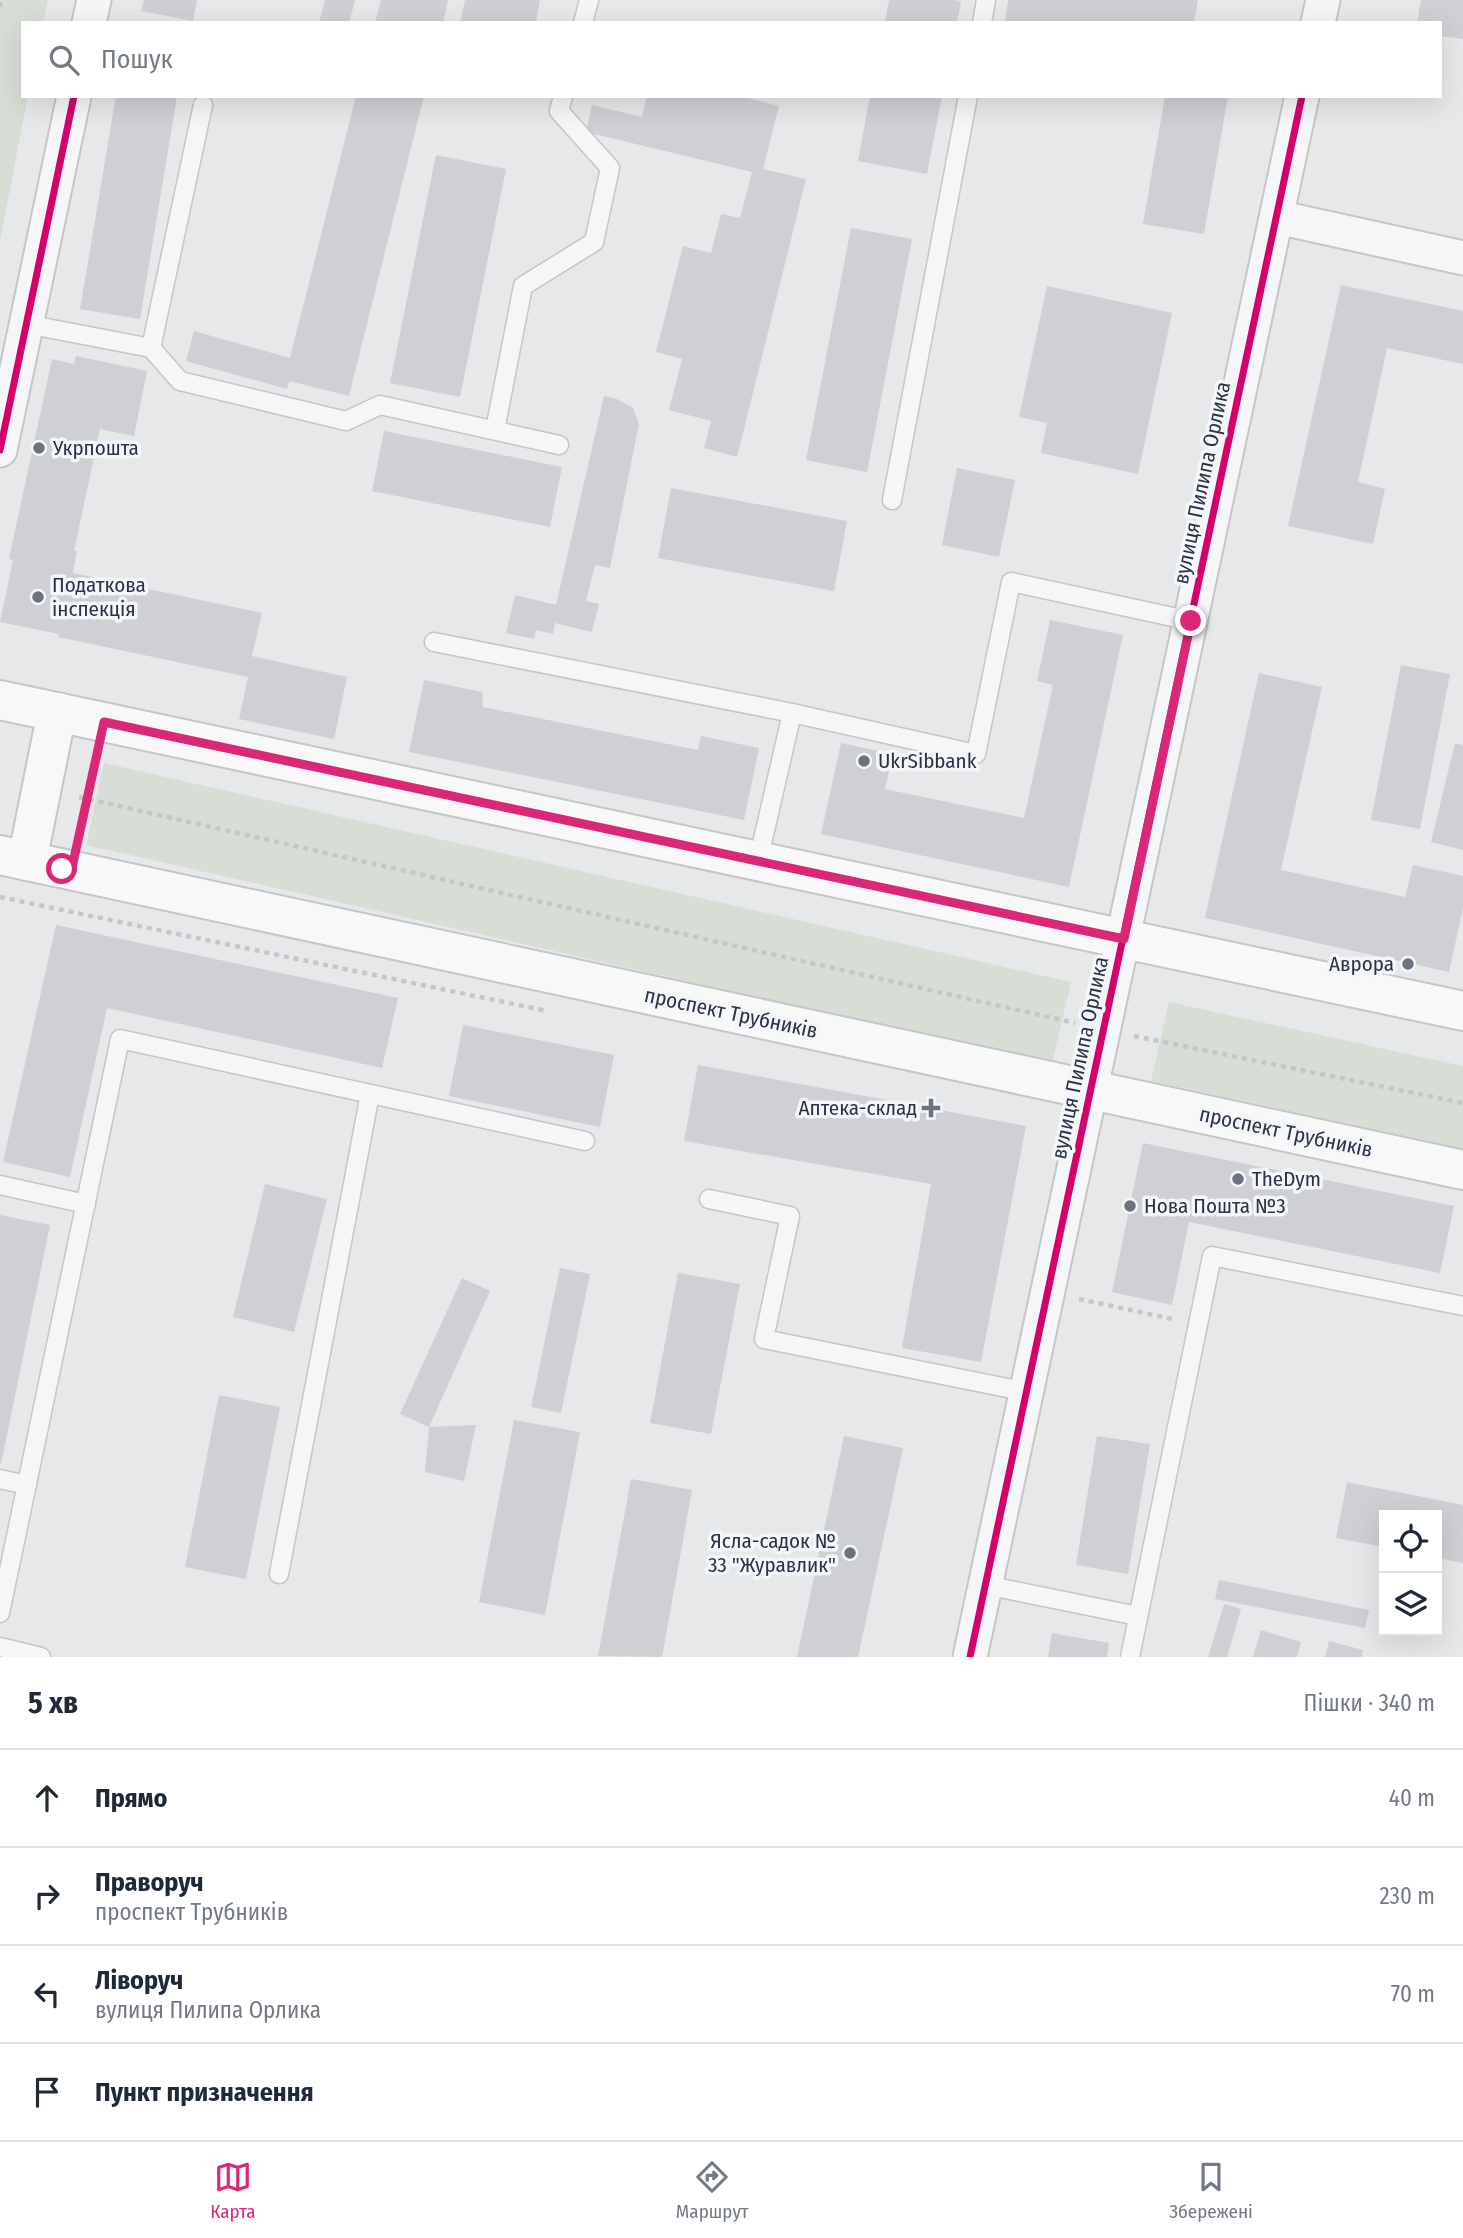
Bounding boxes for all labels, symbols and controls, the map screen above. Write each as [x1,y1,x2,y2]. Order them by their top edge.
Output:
search box [21,21,1442,98]
icon: search [45,41,83,79]
text: Пошук [101,44,173,75]
street label: вулиця Пилипа Орлика [1168,379,1236,587]
place label: Укрпошта [52,435,139,461]
marker: Укрпошта [31,440,47,456]
place label: Податкова інспекція [52,572,146,622]
marker: Податкова інспекція [30,589,46,605]
route end [1175,605,1206,636]
place label: UkrSibbank [878,748,977,774]
marker: UkrSibbank [856,753,872,769]
route start [46,853,77,884]
place label: Аврора [1329,951,1394,977]
street label: вулиця Пилипа Орлика [1046,954,1114,1162]
marker: Аврора [1400,956,1416,972]
street label: проспект Трубників [642,982,820,1044]
place label: Аптека-склад [799,1095,917,1121]
marker: Аптека-склад [923,1100,939,1116]
street label: проспект Трубників [1197,1101,1375,1163]
place label: TheDym [1252,1166,1321,1192]
marker: TheDym [1230,1171,1246,1187]
place label: Нова Пошта №3 [1144,1193,1286,1219]
marker: Нова Пошта №3 [1122,1198,1138,1214]
map controls [1379,1510,1442,1636]
button: locate [1379,1510,1442,1573]
place label: Ясла-садок № 33 "Журавлик" [708,1528,836,1578]
marker: Ясла-садок № 33 "Журавлик" [842,1545,858,1561]
button: layers [1379,1573,1442,1636]
text: 5 хв [28,1685,78,1721]
text: Пішки · 340 m [1304,1689,1435,1717]
icon: ahead [28,1779,66,1817]
text: Прямо [95,1783,167,1814]
text: 40 m [1389,1784,1435,1812]
text: Праворуч [95,1867,204,1898]
icon: right [28,1877,66,1915]
text: 230 m [1379,1882,1435,1910]
text: проспект Трубників [95,1898,288,1926]
text: Ліворуч [95,1965,183,1996]
icon: left [28,1975,66,2013]
text: 70 m [1391,1980,1435,2008]
text: вулиця Пилипа Орлика [95,1996,321,2024]
icon: arrive [28,2073,66,2111]
text: Пункт призначення [95,2077,314,2108]
tab: Карта [210,2158,256,2223]
tab: Маршрут [676,2158,749,2223]
tab: Збережені [1169,2158,1253,2223]

